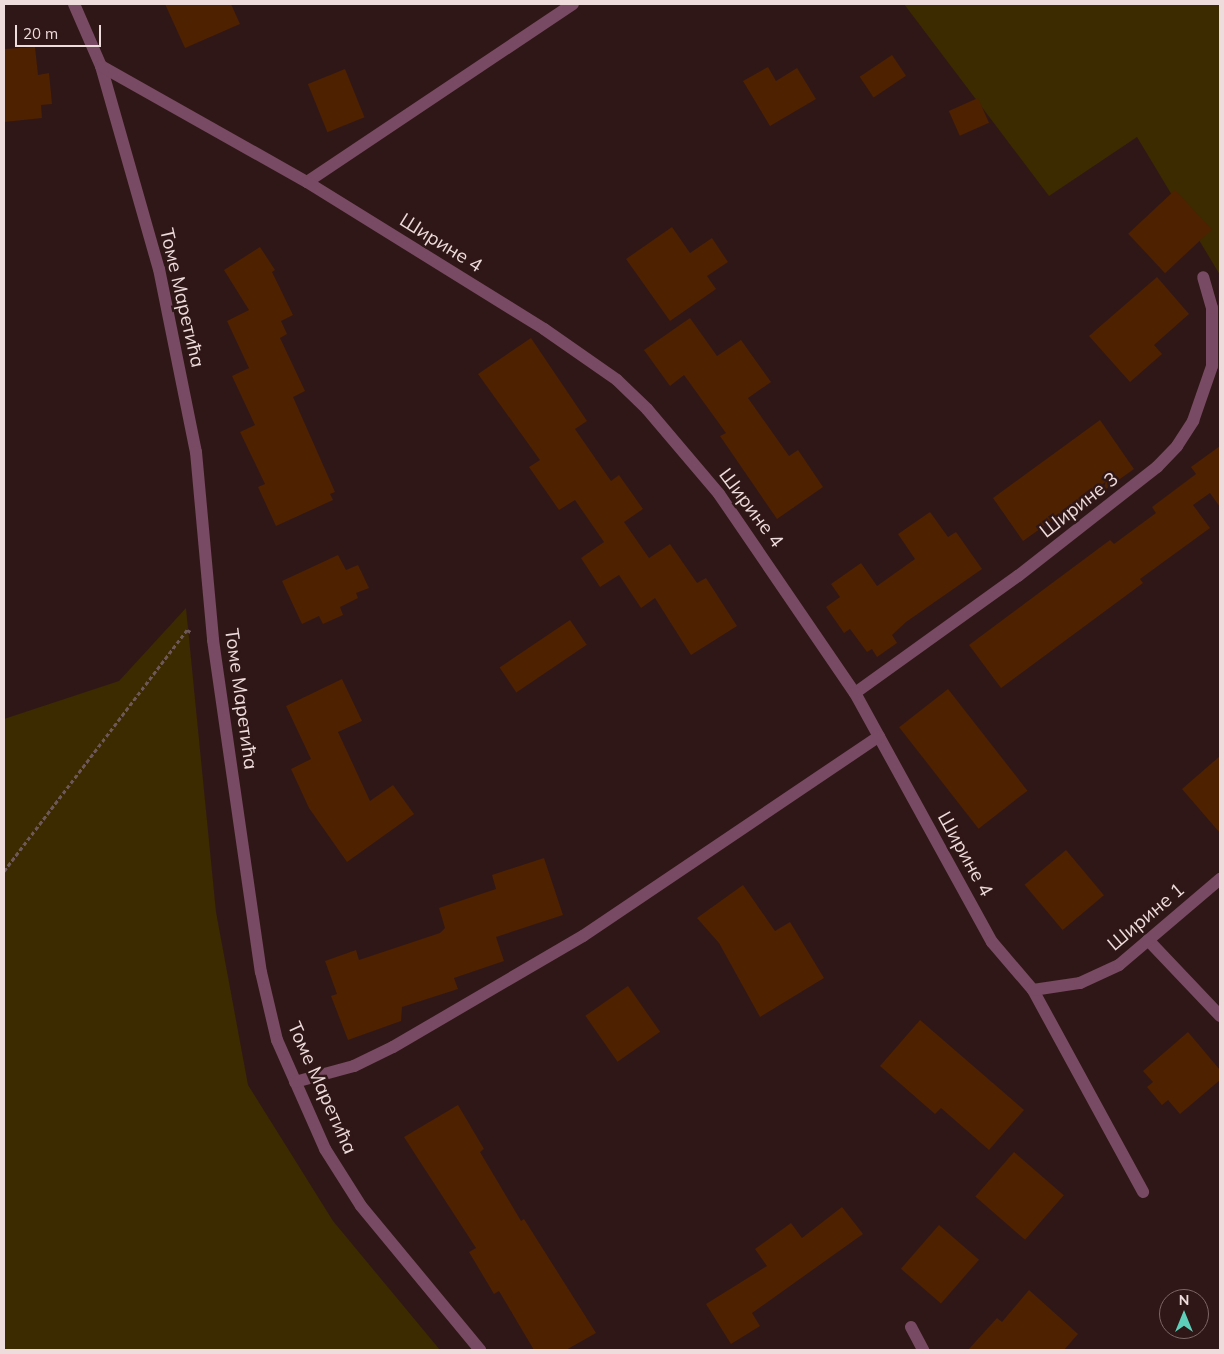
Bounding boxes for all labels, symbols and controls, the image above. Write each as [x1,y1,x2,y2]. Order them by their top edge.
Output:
scale bar [18,15,104,47]
text: 20 m [23,24,58,43]
street label: Ширине 4 [396,209,486,277]
street label: Томе Маретића [155,226,209,370]
street label: Ширине 4 [714,464,788,552]
street label: Ширине 3 [1035,467,1123,543]
street label: Томе Маретића [220,627,262,771]
street label: Ширине 4 [932,808,998,900]
street label: Ширине 1 [1103,878,1189,956]
street label: Томе Маретића [283,1018,361,1158]
north arrow [1159,1289,1209,1339]
text: N [1179,1291,1189,1309]

